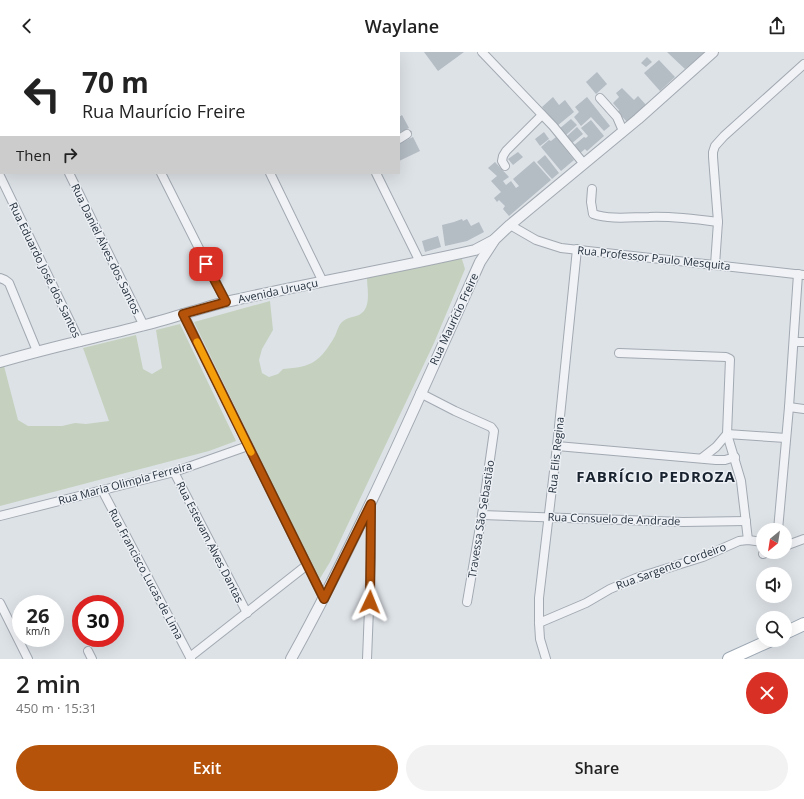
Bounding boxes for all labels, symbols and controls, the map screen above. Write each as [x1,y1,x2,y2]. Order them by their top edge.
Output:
text: Waylane [365,14,439,38]
icon: back [16,15,38,37]
icon: share [766,15,788,37]
text: 70 m [82,63,149,101]
icon: left [16,68,68,120]
text: Rua Maurício Freire [82,99,245,123]
icon: right [59,144,81,166]
text: Then [16,145,51,165]
street label: Rua Daniel Alves dos Santos [68,181,145,317]
street label: Rua Eduardo José dos Santos [6,200,85,340]
street label: Rua Professor Paulo Mesquita [577,242,731,273]
pin [189,247,223,281]
icon: arrive [195,253,217,275]
street label: Rua Maurício Freire [426,270,481,367]
street label: Avenida Uruaçu [237,275,319,306]
street label: Rua Elis Regina [544,416,567,494]
street label: Rua Maria Olimpia Ferreira [56,457,193,508]
street label: Travessa São Sebastião [464,459,497,579]
district label: FABRÍCIO PEDROZA [576,466,736,486]
street label: Rua Estevam Alves Dantas [173,479,248,605]
street label: Rua Francisco Lucas de Lima [106,506,187,642]
street label: Rua Consuelo de Andrade [547,509,681,528]
north arrow [756,523,792,559]
map controls [756,523,792,647]
street label: Rua Sargento Cordeiro [614,538,728,592]
button: sound [756,567,792,603]
position arrow [349,581,391,623]
speed limit sign: 30 [72,595,124,647]
text: 26 [27,602,49,629]
button: search [756,611,792,647]
text: km/h [26,624,50,638]
text: 2 min [16,667,81,700]
button: close [746,672,788,714]
text: 450 m · 15:31 [16,699,97,717]
button: Exit [16,745,398,791]
button: Share [406,745,788,791]

